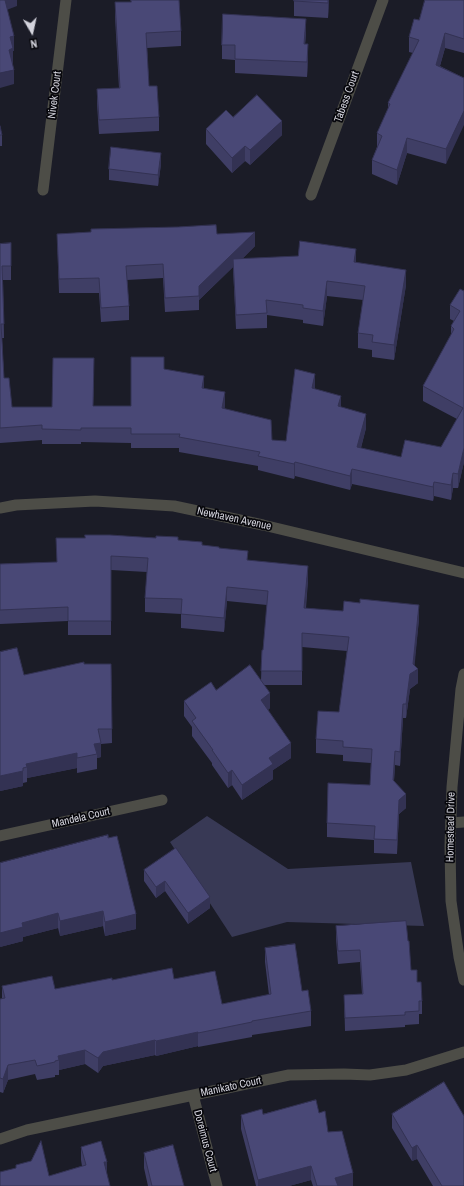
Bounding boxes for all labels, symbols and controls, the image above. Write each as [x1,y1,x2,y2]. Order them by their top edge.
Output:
north arrow [12,12,52,52]
text: N [30,36,38,51]
street label: Tabess Court [332,70,362,124]
street label: Nivek Court [46,71,64,119]
street label: Newhaven Avenue [196,505,272,533]
street label: Homestead Drive [444,792,458,862]
street label: Mandela Court [51,805,111,831]
street label: Manikato Court [199,1074,263,1100]
street label: Doreimus Court [190,1109,220,1173]

